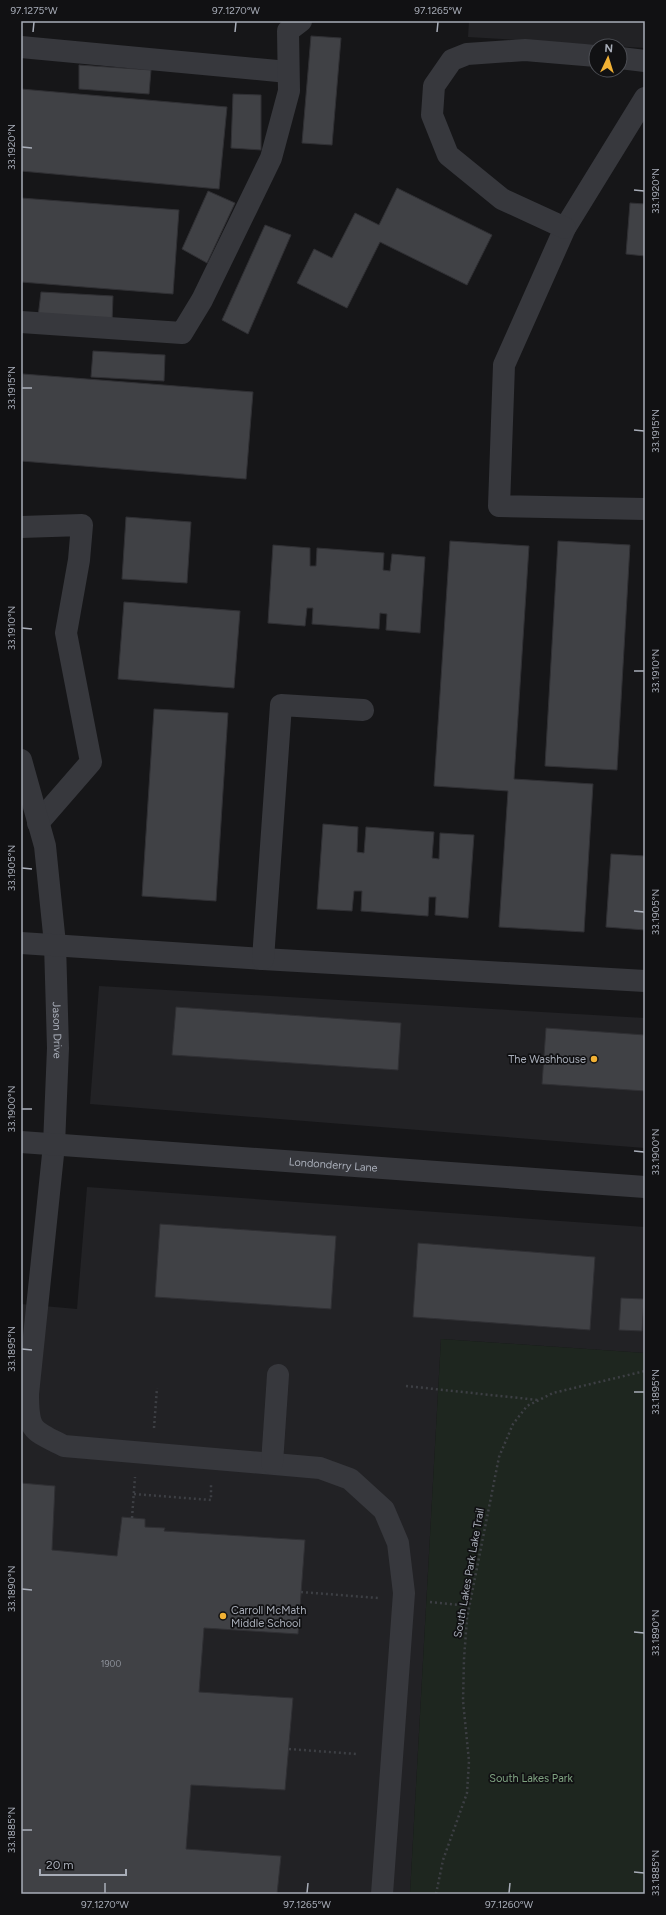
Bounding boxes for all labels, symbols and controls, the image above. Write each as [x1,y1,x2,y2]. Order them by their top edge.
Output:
text: 97.1275°W [10,4,58,17]
text: 97.1270°W [212,4,260,17]
text: 97.1265°W [414,4,462,17]
north arrow [588,38,628,78]
text: N [604,42,613,55]
text: 33.1920°N [5,124,18,170]
text: 33.1920°N [649,168,662,214]
text: 33.1915°N [5,366,18,410]
text: 33.1915°N [649,409,662,453]
text: 33.1910°N [5,606,18,650]
text: 33.1910°N [649,649,662,693]
text: 33.1905°N [5,845,18,891]
text: 33.1905°N [649,889,662,935]
street label: Jason Drive [50,1001,65,1059]
place label: The Washhouse [508,1053,586,1066]
marker: The Washhouse [589,1054,599,1064]
text: 33.1900°N [5,1086,18,1133]
text: 33.1900°N [649,1129,662,1176]
street label: Londonderry Lane [288,1155,378,1174]
text: 33.1895°N [5,1326,18,1372]
text: 33.1895°N [649,1369,662,1415]
street label: South Lakes Park Lake Trail [451,1507,487,1639]
text: 33.1890°N [5,1566,18,1612]
place label: Carroll McMath Middle School [231,1604,306,1630]
text: 33.1890°N [649,1610,662,1656]
marker: Carroll McMath Middle School [218,1611,228,1621]
house number: 1900 [101,1658,121,1669]
park label: South Lakes Park [489,1772,573,1785]
text: 33.1885°N [5,1807,18,1853]
text: 33.1885°N [649,1850,662,1896]
scale bar [40,1851,126,1877]
text: 20 m [46,1858,74,1872]
text: 97.1270°W [81,1898,129,1911]
text: 97.1265°W [283,1898,331,1911]
text: 97.1260°W [485,1898,533,1911]

